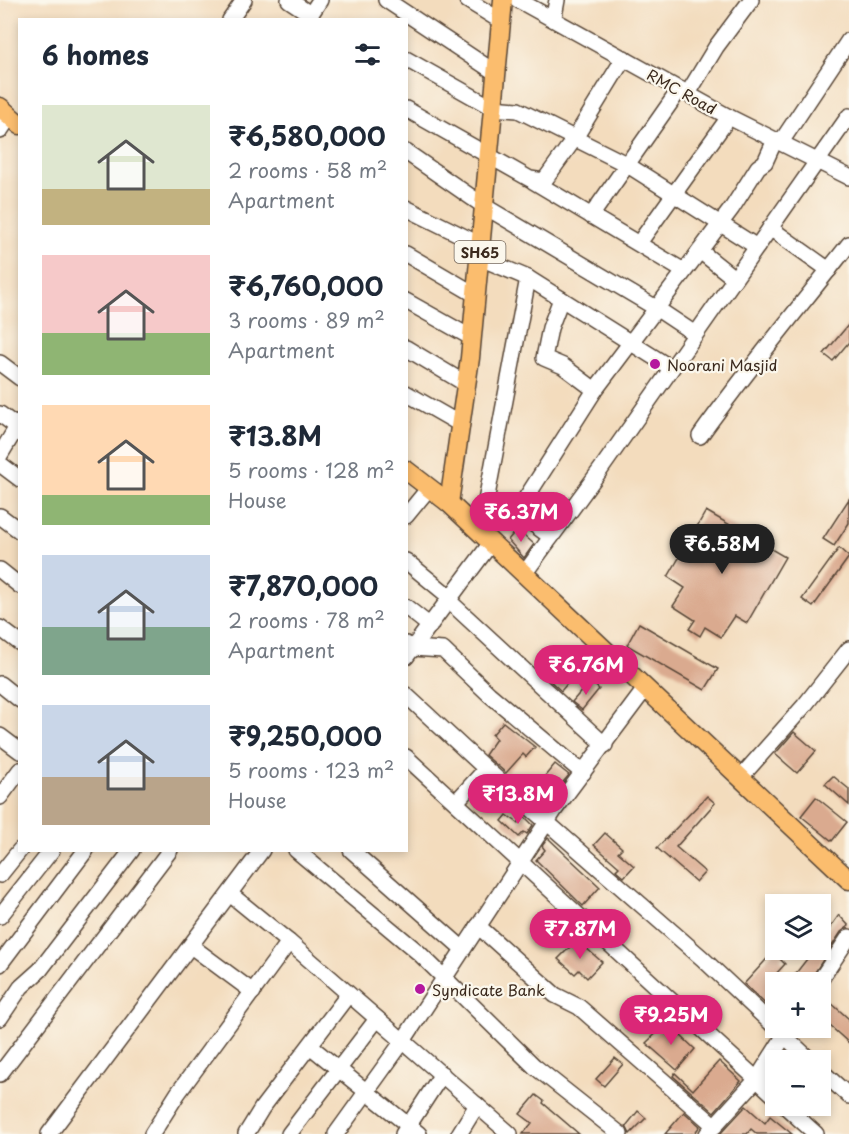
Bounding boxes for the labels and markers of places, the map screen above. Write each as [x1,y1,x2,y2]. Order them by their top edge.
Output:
place label: Noorani Masjid [667,353,777,376]
marker: Noorani Masjid [648,357,662,371]
pin: ₹6.37M [472,492,570,543]
pin: ₹6.58M [673,524,771,575]
pin: ₹6.76M [537,645,635,696]
pin: ₹13.8M [469,774,567,825]
pin: ₹7.87M [531,909,629,960]
place label: Syndicate Bank [432,978,545,1001]
marker: Syndicate Bank [413,982,427,996]
pin: ₹9.25M [622,995,720,1046]

